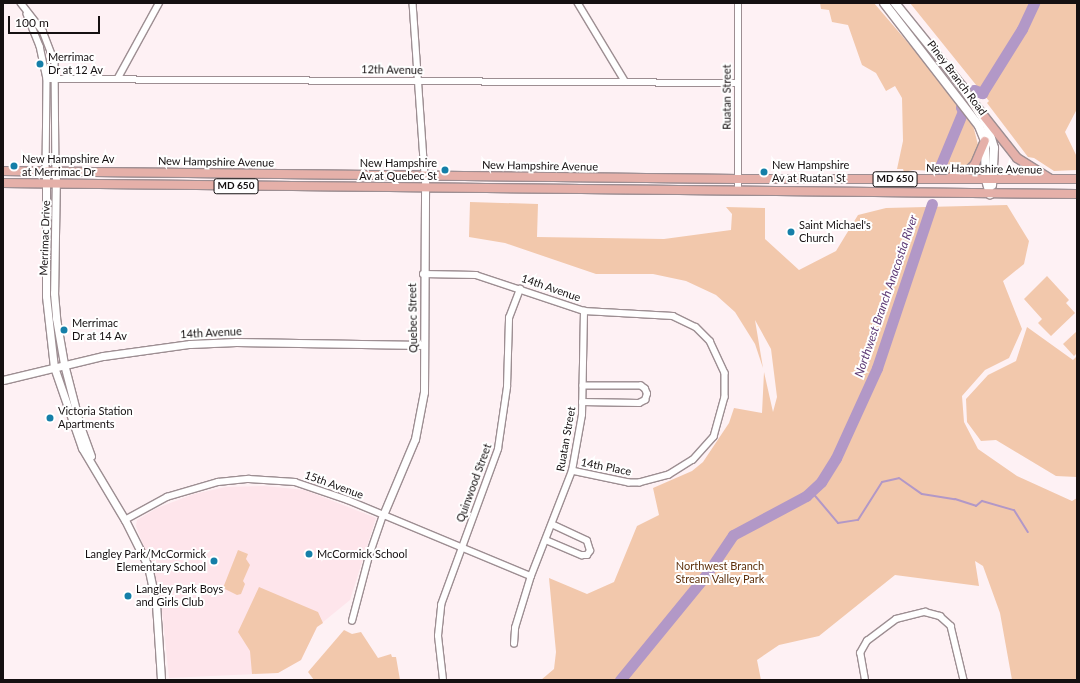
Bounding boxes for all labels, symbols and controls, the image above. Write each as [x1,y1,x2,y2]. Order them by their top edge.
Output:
scale bar [10,8,102,34]
text: 100 m [15,15,49,30]
street label: Piney Branch Road [924,38,990,118]
place label: Merrimac Dr at 12 Av [48,51,103,77]
marker: Merrimac Dr at 12 Av [35,59,45,69]
street label: 12th Avenue [361,63,423,77]
street label: Ruatan Street [720,64,734,130]
place label: New Hampshire Av at Merrimac Dr [22,153,115,179]
street label: New Hampshire Avenue [158,154,274,170]
place label: New Hampshire Av at Quebec St [359,157,437,183]
street label: New Hampshire Avenue [482,158,598,174]
place label: New Hampshire Av at Ruatan St [772,159,849,185]
marker: New Hampshire Av at Merrimac Dr [9,161,19,171]
street label: New Hampshire Avenue [926,161,1042,177]
marker: New Hampshire Av at Quebec St [440,165,450,175]
marker: New Hampshire Av at Ruatan St [759,167,769,177]
road number: MD 650 [872,171,918,187]
road number: MD 650 [213,178,259,194]
street label: Merrimac Drive [37,200,53,276]
water label: Northwest Branch Anacostia River [851,213,921,379]
place label: Saint Michael's Church [799,219,871,245]
marker: Saint Michael's Church [786,227,796,237]
street label: 14th Avenue [520,272,582,304]
street label: Quebec Street [406,283,420,353]
place label: Merrimac Dr at 14 Av [72,317,127,343]
marker: Merrimac Dr at 14 Av [59,325,69,335]
street label: 14th Avenue [180,325,242,341]
place label: Victoria Station Apartments [58,405,133,431]
street label: Ruatan Street [554,406,578,472]
marker: Victoria Station Apartments [45,413,55,423]
street label: Quinwood Street [454,442,494,524]
street label: 14th Place [580,456,632,478]
street label: 15th Avenue [303,468,365,502]
place label: McCormick School [317,547,407,561]
place label: Langley Park/McCormick Elementary School [85,548,206,574]
marker: McCormick School [304,549,314,559]
marker: Langley Park/McCormick Elementary School [209,556,219,566]
park label: Northwest Branch Stream Valley Park [675,560,765,586]
place label: Langley Park Boys and Girls Club [136,583,223,609]
marker: Langley Park Boys and Girls Club [123,591,133,601]

